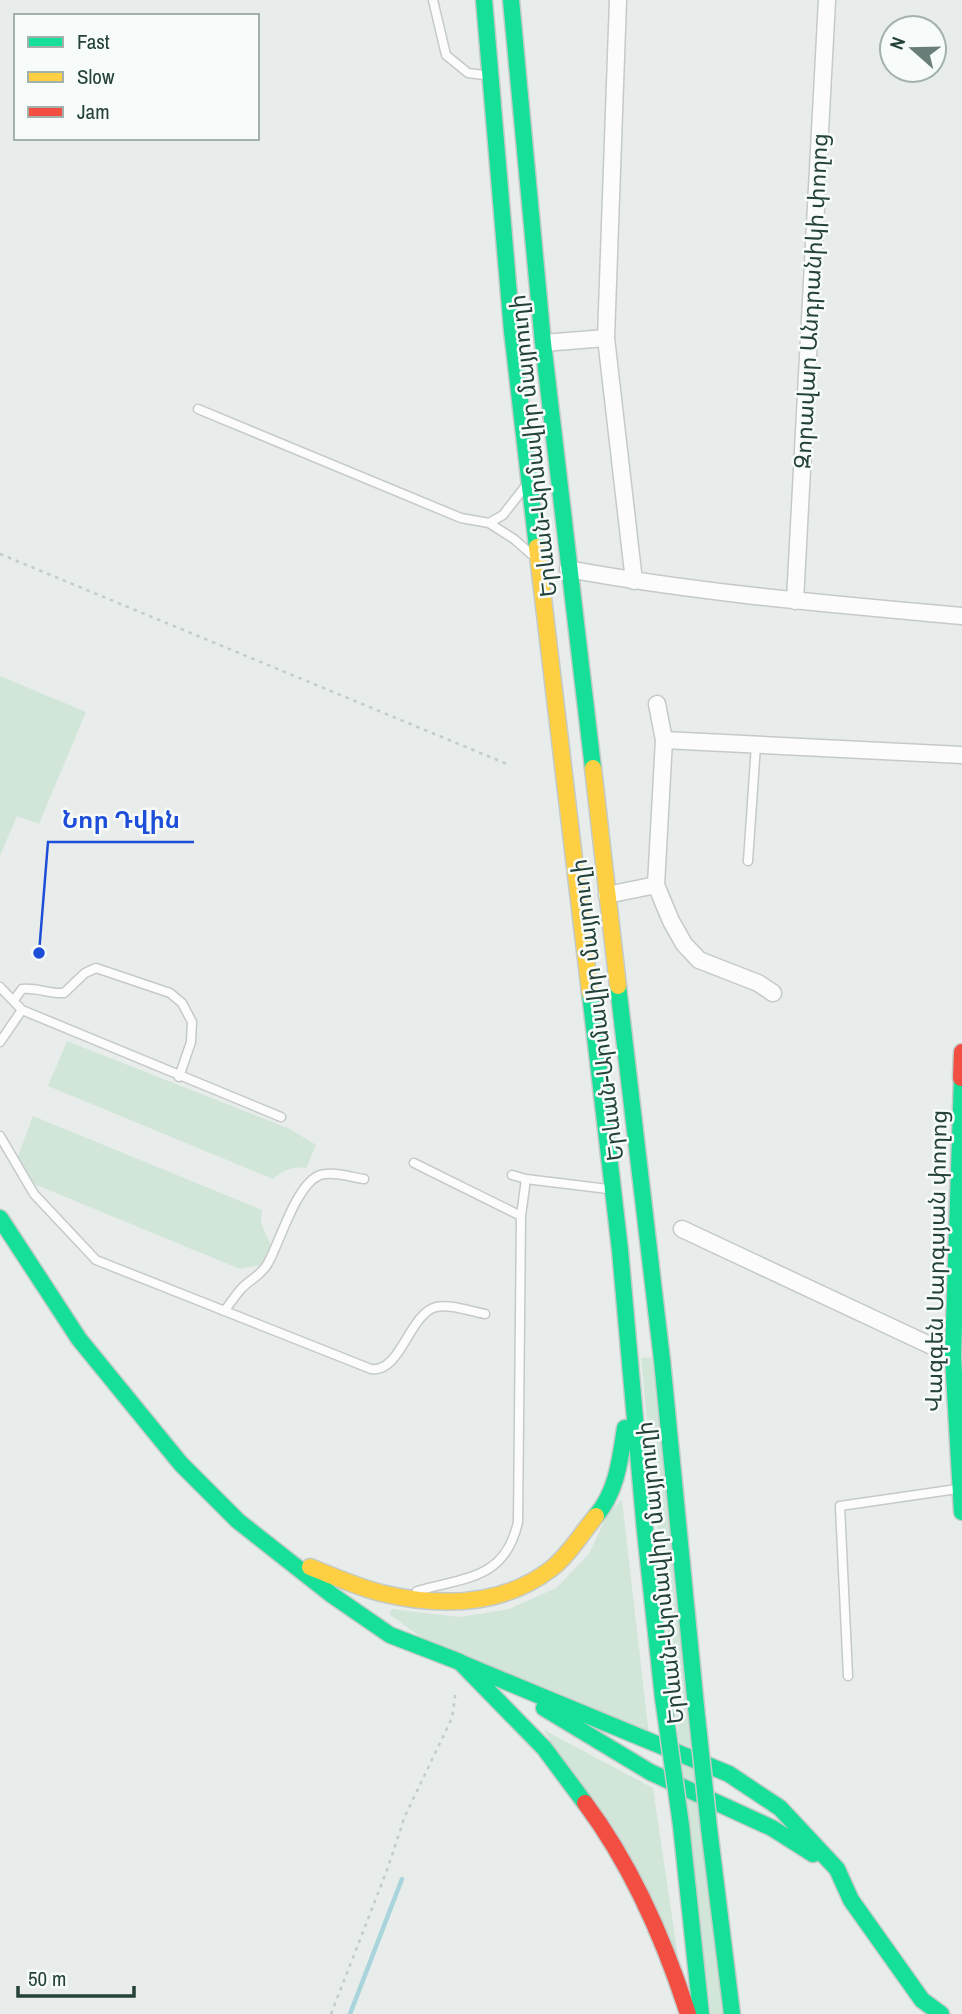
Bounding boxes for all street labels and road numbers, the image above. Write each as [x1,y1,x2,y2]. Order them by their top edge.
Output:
street label: Զորավար Անդրանիկի փողոց [786,132,835,470]
street label: Երևան-Արմավիր մայրուղի [501,293,564,599]
street label: Երևան-Արմավիր մայրուղի [563,857,630,1163]
street label: Վազգեն Սարգսյան փողոց [917,1110,954,1412]
street label: Երևան-Արմավիր մայրուղի [628,1420,691,1726]

